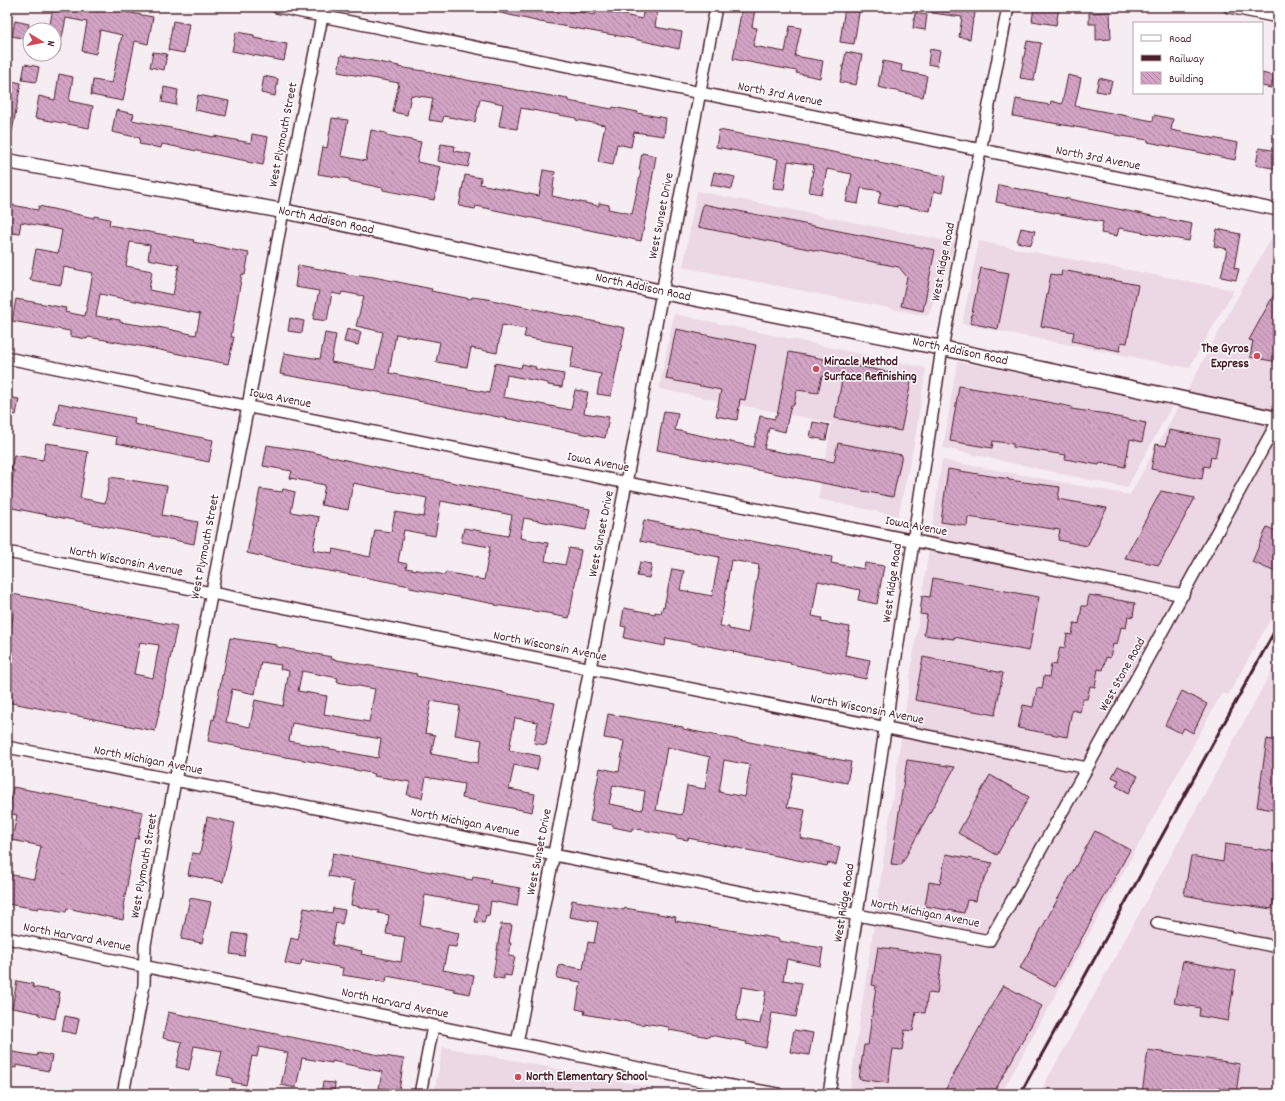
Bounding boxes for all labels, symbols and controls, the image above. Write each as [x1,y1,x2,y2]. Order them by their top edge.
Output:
north arrow [22,22,62,62]
legend [1133,22,1263,94]
text: Road [1169,31,1191,48]
text: N [41,39,58,48]
text: Railway [1169,51,1205,68]
text: Building [1169,71,1204,88]
street label: North 3rd Avenue [736,77,824,113]
street label: West Plymouth Street [265,81,304,189]
street label: North 3rd Avenue [1054,141,1142,177]
street label: West Sunset Drive [644,171,680,261]
street label: North Addison Road [277,202,375,240]
street label: West Ridge Road [927,221,961,303]
street label: North Addison Road [594,269,692,307]
street label: North Addison Road [911,333,1009,371]
place label: The Gyros Express [1201,340,1250,374]
marker: The Gyros Express [1252,351,1262,361]
place label: Miracle Method Surface Refinishing [824,353,917,387]
marker: Miracle Method Surface Refinishing [811,364,821,374]
street label: Iowa Avenue [247,384,313,414]
street label: Iowa Avenue [565,448,631,478]
street label: West Sunset Drive [584,489,620,579]
street label: West Plymouth Street [187,493,226,601]
street label: Iowa Avenue [883,512,949,542]
street label: North Wisconsin Avenue [67,542,185,582]
street label: West Ridge Road [878,542,908,624]
street label: North Wisconsin Avenue [491,627,609,667]
street label: West Stone Road [1095,635,1151,715]
street label: North Wisconsin Avenue [808,690,926,730]
street label: North Michigan Avenue [92,741,204,781]
street label: North Michigan Avenue [409,803,521,843]
street label: West Sunset Drive [522,807,558,897]
street label: West Plymouth Street [126,812,164,920]
street label: West Ridge Road [829,862,861,944]
street label: North Michigan Avenue [869,894,981,934]
street label: North Harvard Avenue [22,918,133,958]
street label: North Harvard Avenue [340,983,451,1025]
place label: North Elementary School [526,1068,649,1087]
marker: North Elementary School [513,1072,523,1082]

